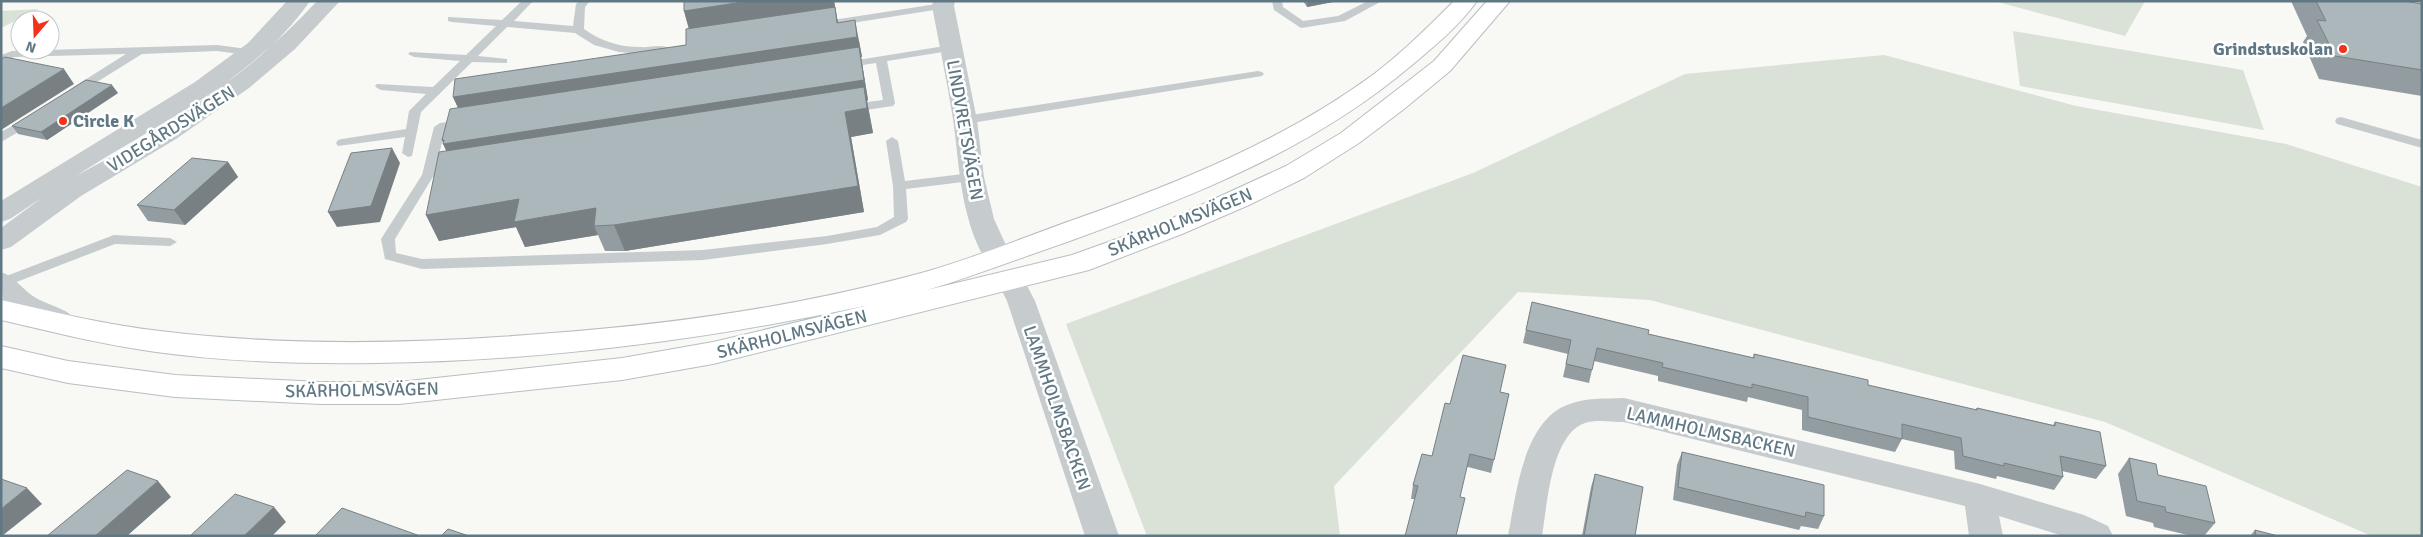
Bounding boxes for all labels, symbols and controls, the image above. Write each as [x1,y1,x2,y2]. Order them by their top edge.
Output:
north arrow [10,10,60,60]
text: N [24,37,38,56]
place label: Grindstuskolan [2213,38,2333,60]
marker: Grindstuskolan [2337,43,2349,55]
street label: LINDVRETSVÄGEN [942,58,988,202]
street label: VIDEGÅRDSVÄGEN [103,81,239,177]
place label: Circle K [73,110,135,132]
marker: Circle K [57,115,69,127]
street label: SKÄRHOLMSVÄGEN [1105,183,1255,261]
street label: SKÄRHOLMSVÄGEN [715,305,869,363]
street label: LAMMHOLMSBACKEN [1018,323,1096,493]
street label: SKÄRHOLMSVÄGEN [285,378,439,402]
street label: LAMMHOLMSBACKEN [1624,402,1798,462]

